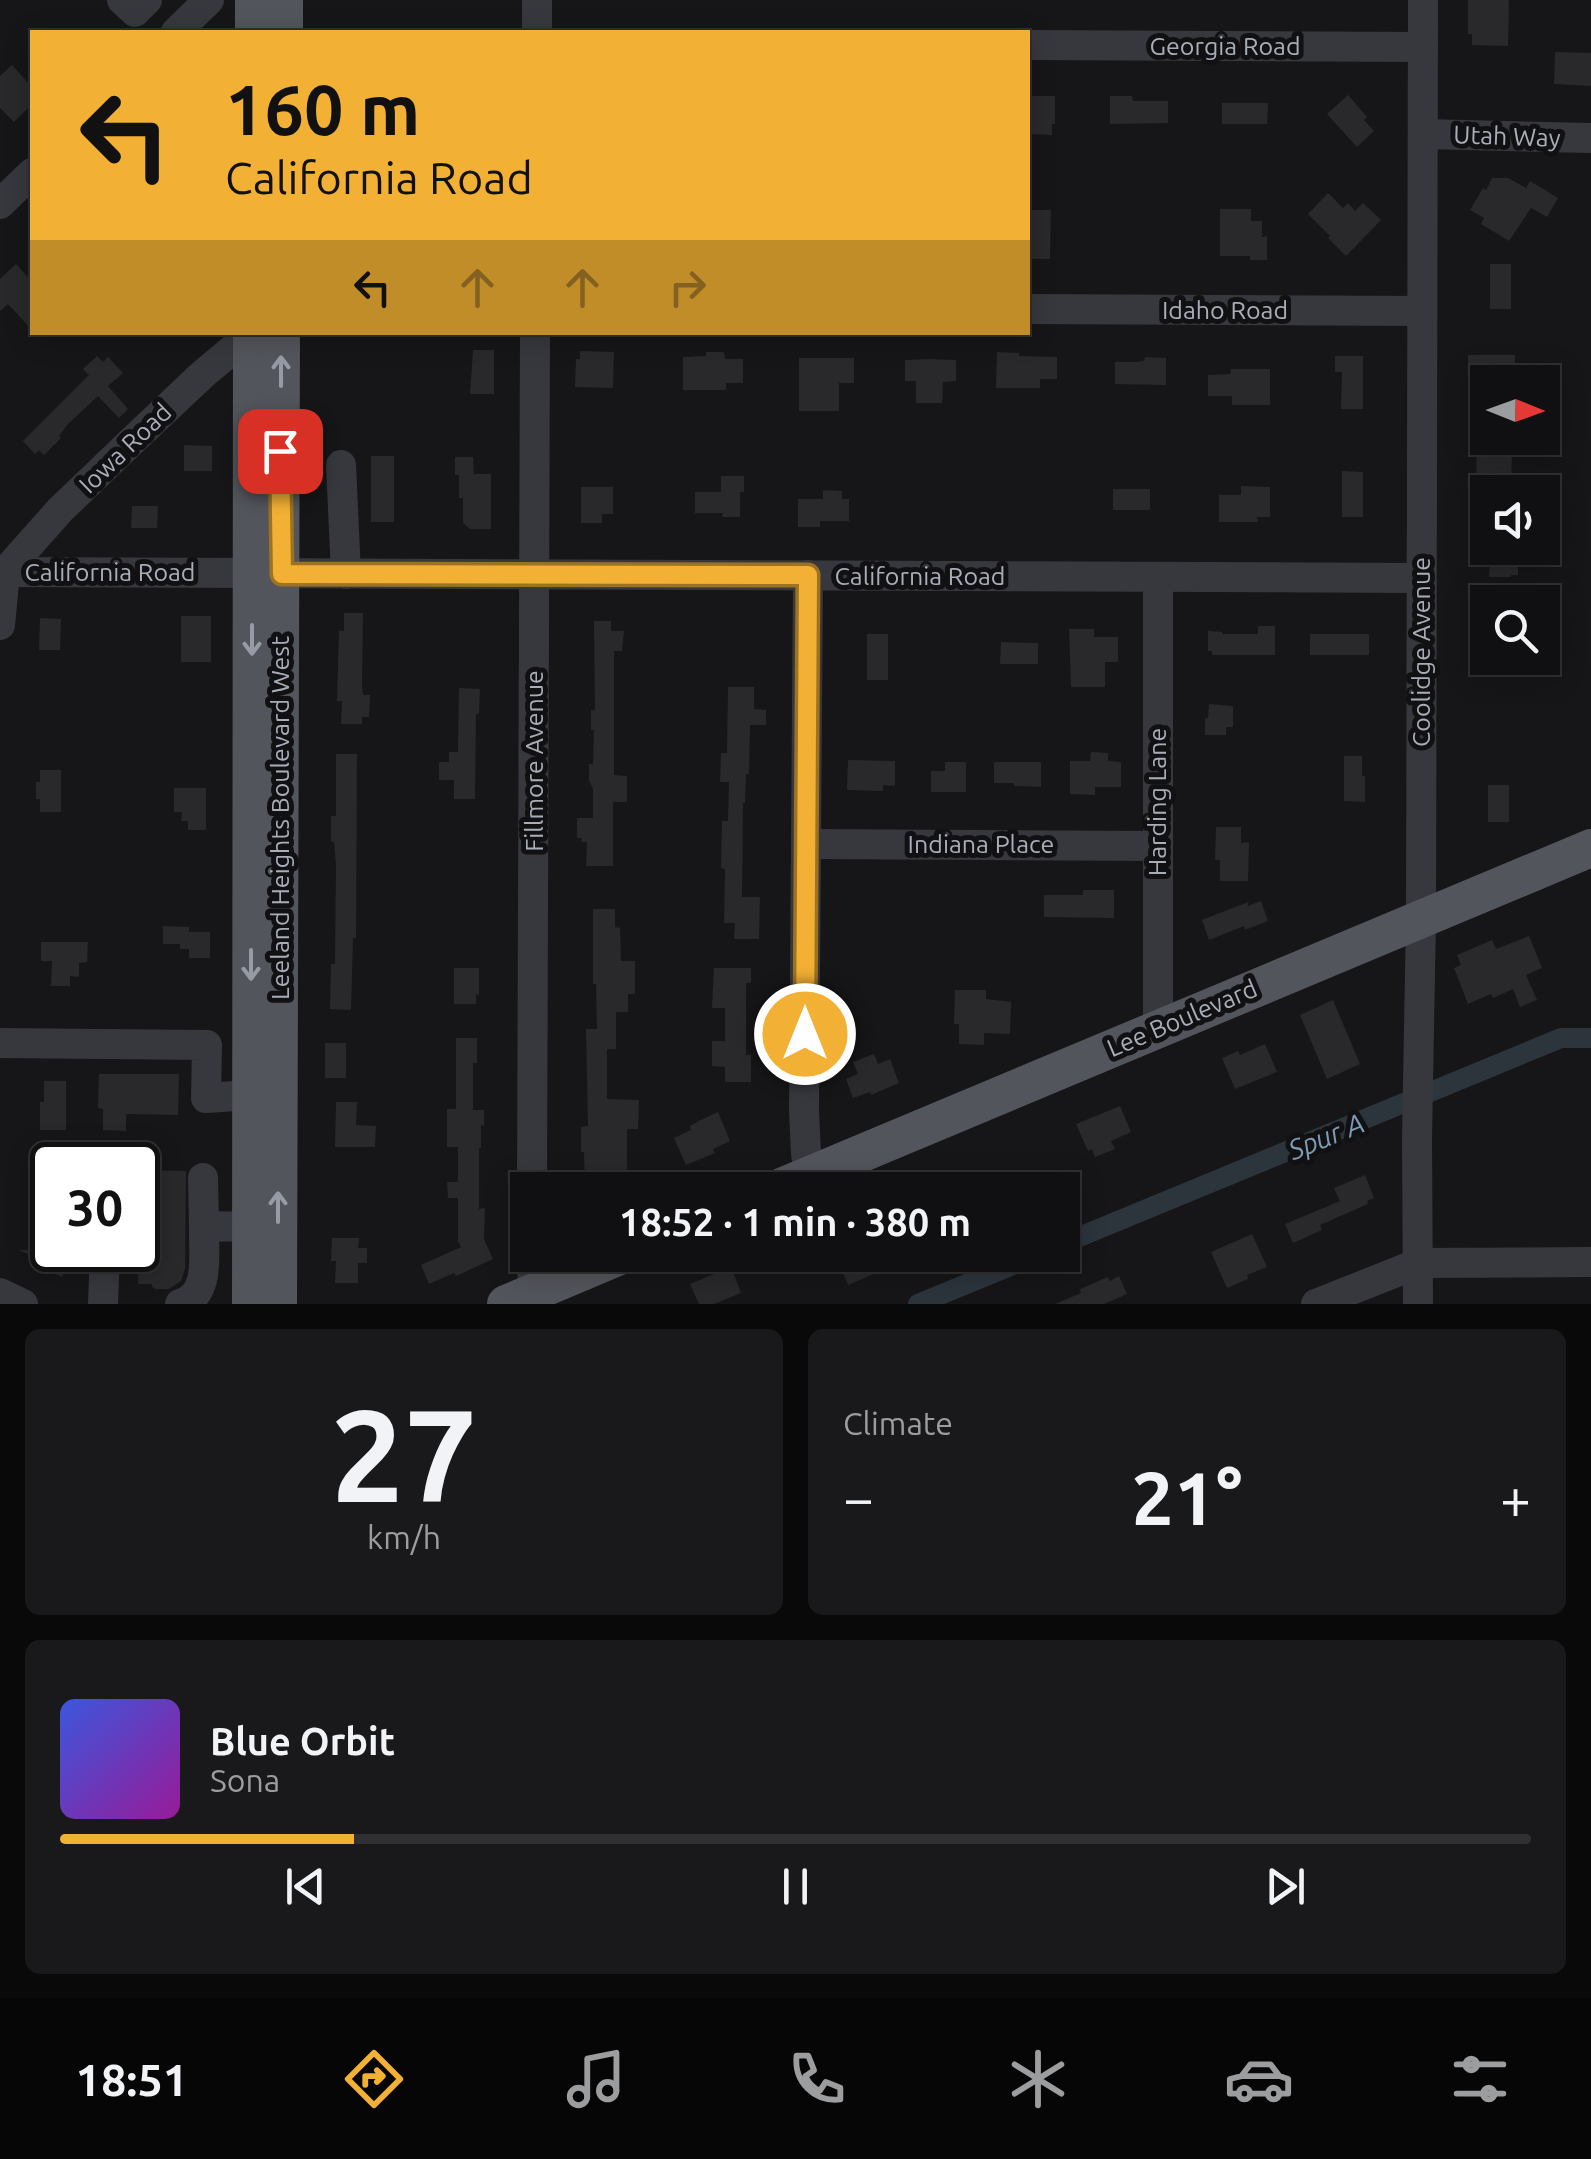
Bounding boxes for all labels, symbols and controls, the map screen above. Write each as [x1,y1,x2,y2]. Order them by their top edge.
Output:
street label: Georgia Road [1149,32,1301,60]
icon: left [60,70,190,200]
text: 160 m [225,70,420,148]
street label: Utah Way [1453,120,1561,152]
text: California Road [225,152,533,203]
icon: left [345,260,400,315]
icon: ahead [450,260,505,315]
icon: ahead [555,260,610,315]
icon: right [660,260,715,315]
street label: Idaho Road [1162,296,1288,324]
one-way arrow [272,355,290,388]
north arrow [1470,365,1560,455]
map controls [1470,365,1560,675]
street label: Iowa Road [73,397,177,499]
pin [238,409,323,494]
icon: arrive [253,424,308,479]
button: sound [1470,475,1560,565]
street label: Coolidge Avenue [1407,557,1435,747]
street label: California Road [25,558,195,586]
street label: California Road [835,562,1005,590]
button: search [1470,585,1560,675]
one-way arrow [242,622,262,655]
street label: Leeland Heights Boulevard West [266,636,294,1000]
street label: Fillmore Avenue [520,670,548,852]
street label: Harding Lane [1143,728,1171,876]
street label: Indiana Place [908,830,1054,858]
one-way arrow [242,948,260,980]
street label: Lee Boulevard [1103,974,1261,1062]
position arrow [753,982,857,1086]
water label: Spur A [1282,1107,1369,1166]
speed limit sign: 30 [30,1142,160,1272]
one-way arrow [268,1191,288,1224]
text: 18:52 · 1 min · 380 m [619,1201,971,1243]
text: 27 [331,1381,477,1527]
text: Climate [843,1405,953,1441]
text: 21° [1131,1455,1243,1539]
text: − [843,1467,874,1528]
text: + [1500,1467,1531,1528]
text: km/h [367,1519,441,1555]
text: Blue Orbit [210,1720,395,1762]
text: Sona [210,1762,280,1798]
icon: previous [278,1859,333,1914]
icon: pause [768,1859,823,1914]
icon: next [1258,1859,1313,1914]
icon: directions [339,2044,409,2114]
icon: music [561,2044,631,2114]
icon: phone [782,2044,852,2114]
icon: climate [1003,2044,1073,2114]
icon: car [1224,2044,1294,2114]
icon: filters [1445,2044,1515,2114]
text: 18:51 [76,2054,188,2105]

